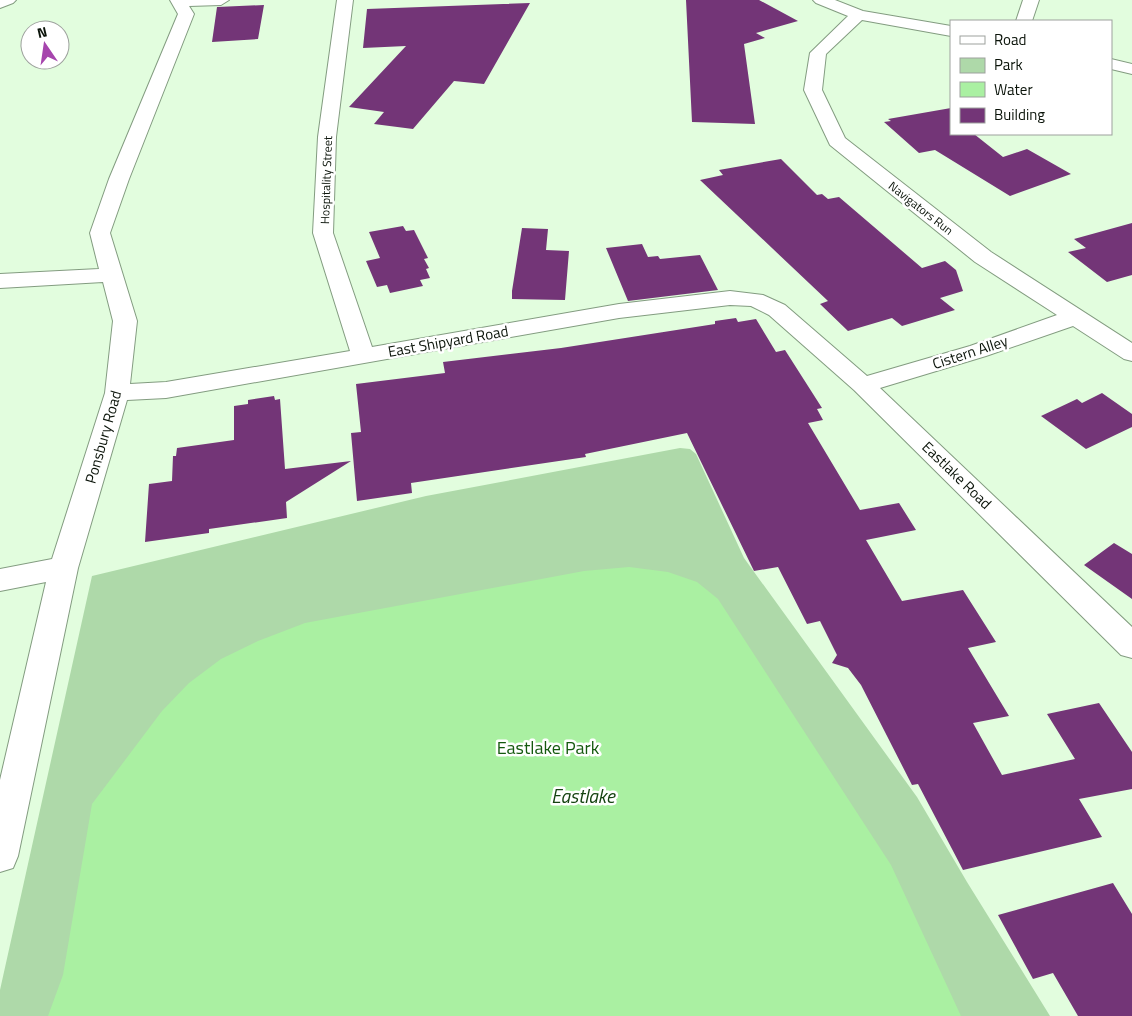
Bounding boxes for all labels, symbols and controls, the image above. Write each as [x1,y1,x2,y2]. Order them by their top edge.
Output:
north arrow [20,20,70,70]
legend [950,20,1112,135]
text: N [35,21,49,43]
text: Road [994,28,1026,51]
text: Park [994,53,1023,76]
text: Water [994,78,1033,101]
text: Building [994,103,1045,126]
street label: Hospitality Street [315,135,337,224]
street label: Navigators Run [885,177,957,239]
street label: East Shipyard Road [386,319,510,363]
street label: Cistern Alley [929,329,1011,375]
street label: Ponsbury Road [79,388,127,486]
street label: Eastlake Road [917,436,997,514]
park label: Eastlake Park [497,734,600,761]
water label: Eastlake [551,781,616,810]

